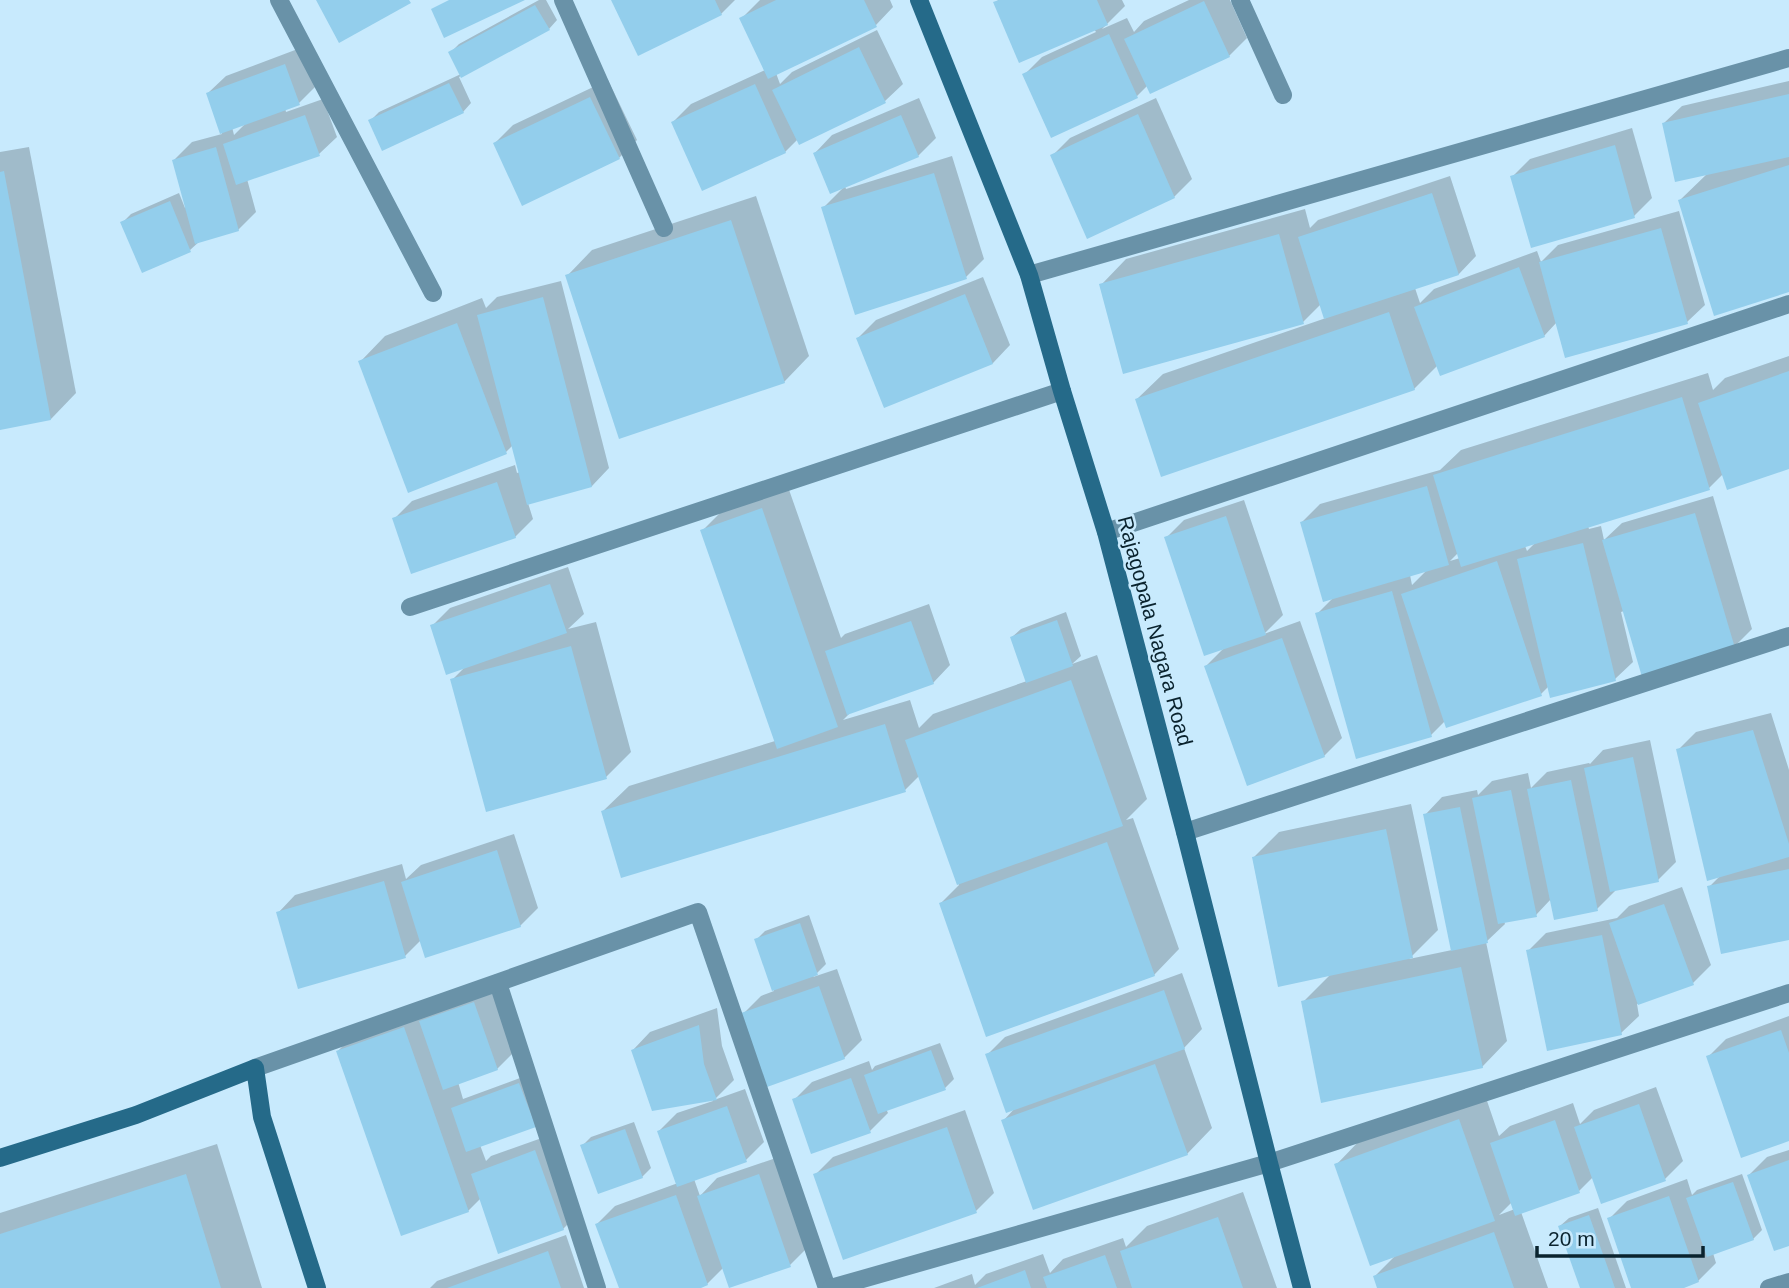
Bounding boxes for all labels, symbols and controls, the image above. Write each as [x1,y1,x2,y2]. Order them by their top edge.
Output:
street label: Rajagopala Nagara Road [1114,513,1197,748]
scale bar [1537,1214,1703,1258]
text: 20 m [1548,1227,1595,1250]

